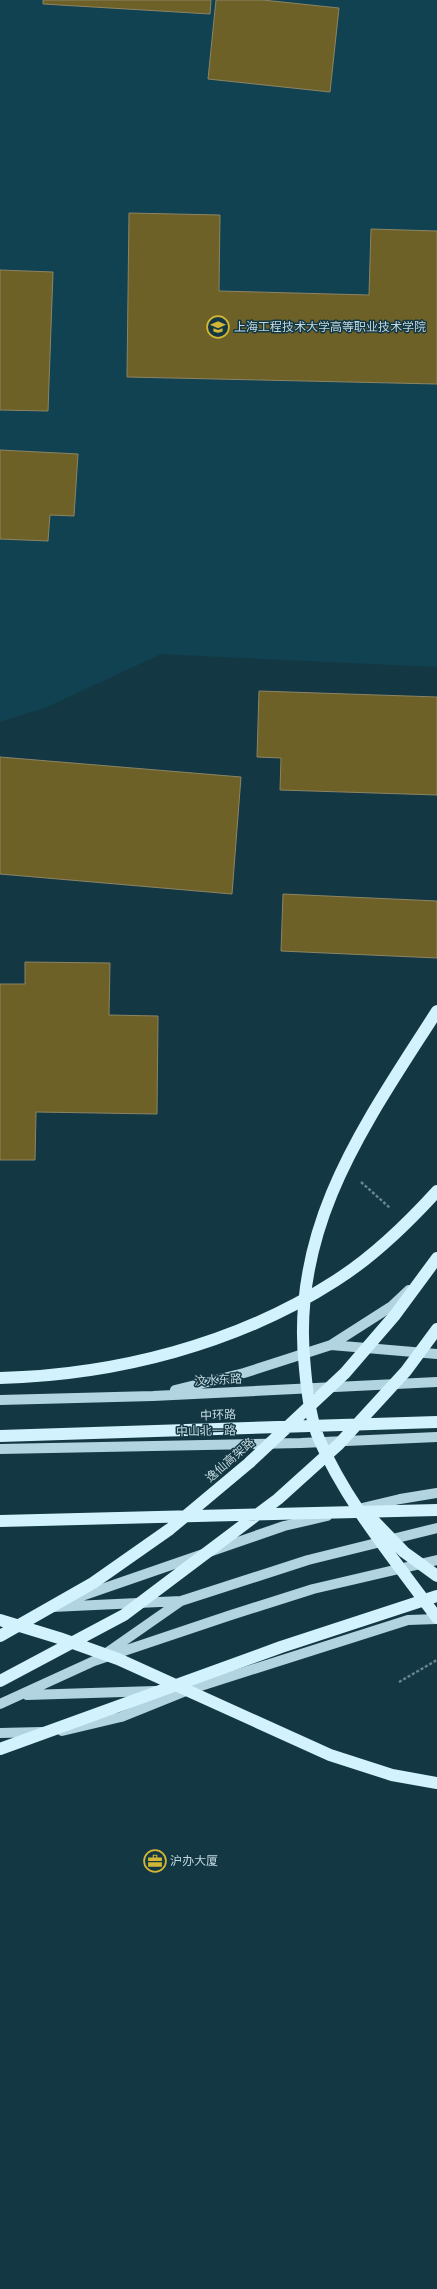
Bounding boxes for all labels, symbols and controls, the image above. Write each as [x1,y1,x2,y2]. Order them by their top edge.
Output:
school or university icon: 上海工程技术大学高等职业技术学院 [205,314,231,340]
place label: 上海工程技术大学高等职业技术学院 [234,319,426,335]
street label: 汶水东路 [194,1371,242,1389]
street label: 中环路 [200,1406,236,1424]
street label: 中山北一路 [176,1422,236,1440]
street label: 逸仙高架路 [202,1434,258,1486]
office icon: 沪办大厦 [142,1848,168,1874]
place label: 沪办大厦 [170,1853,218,1869]

